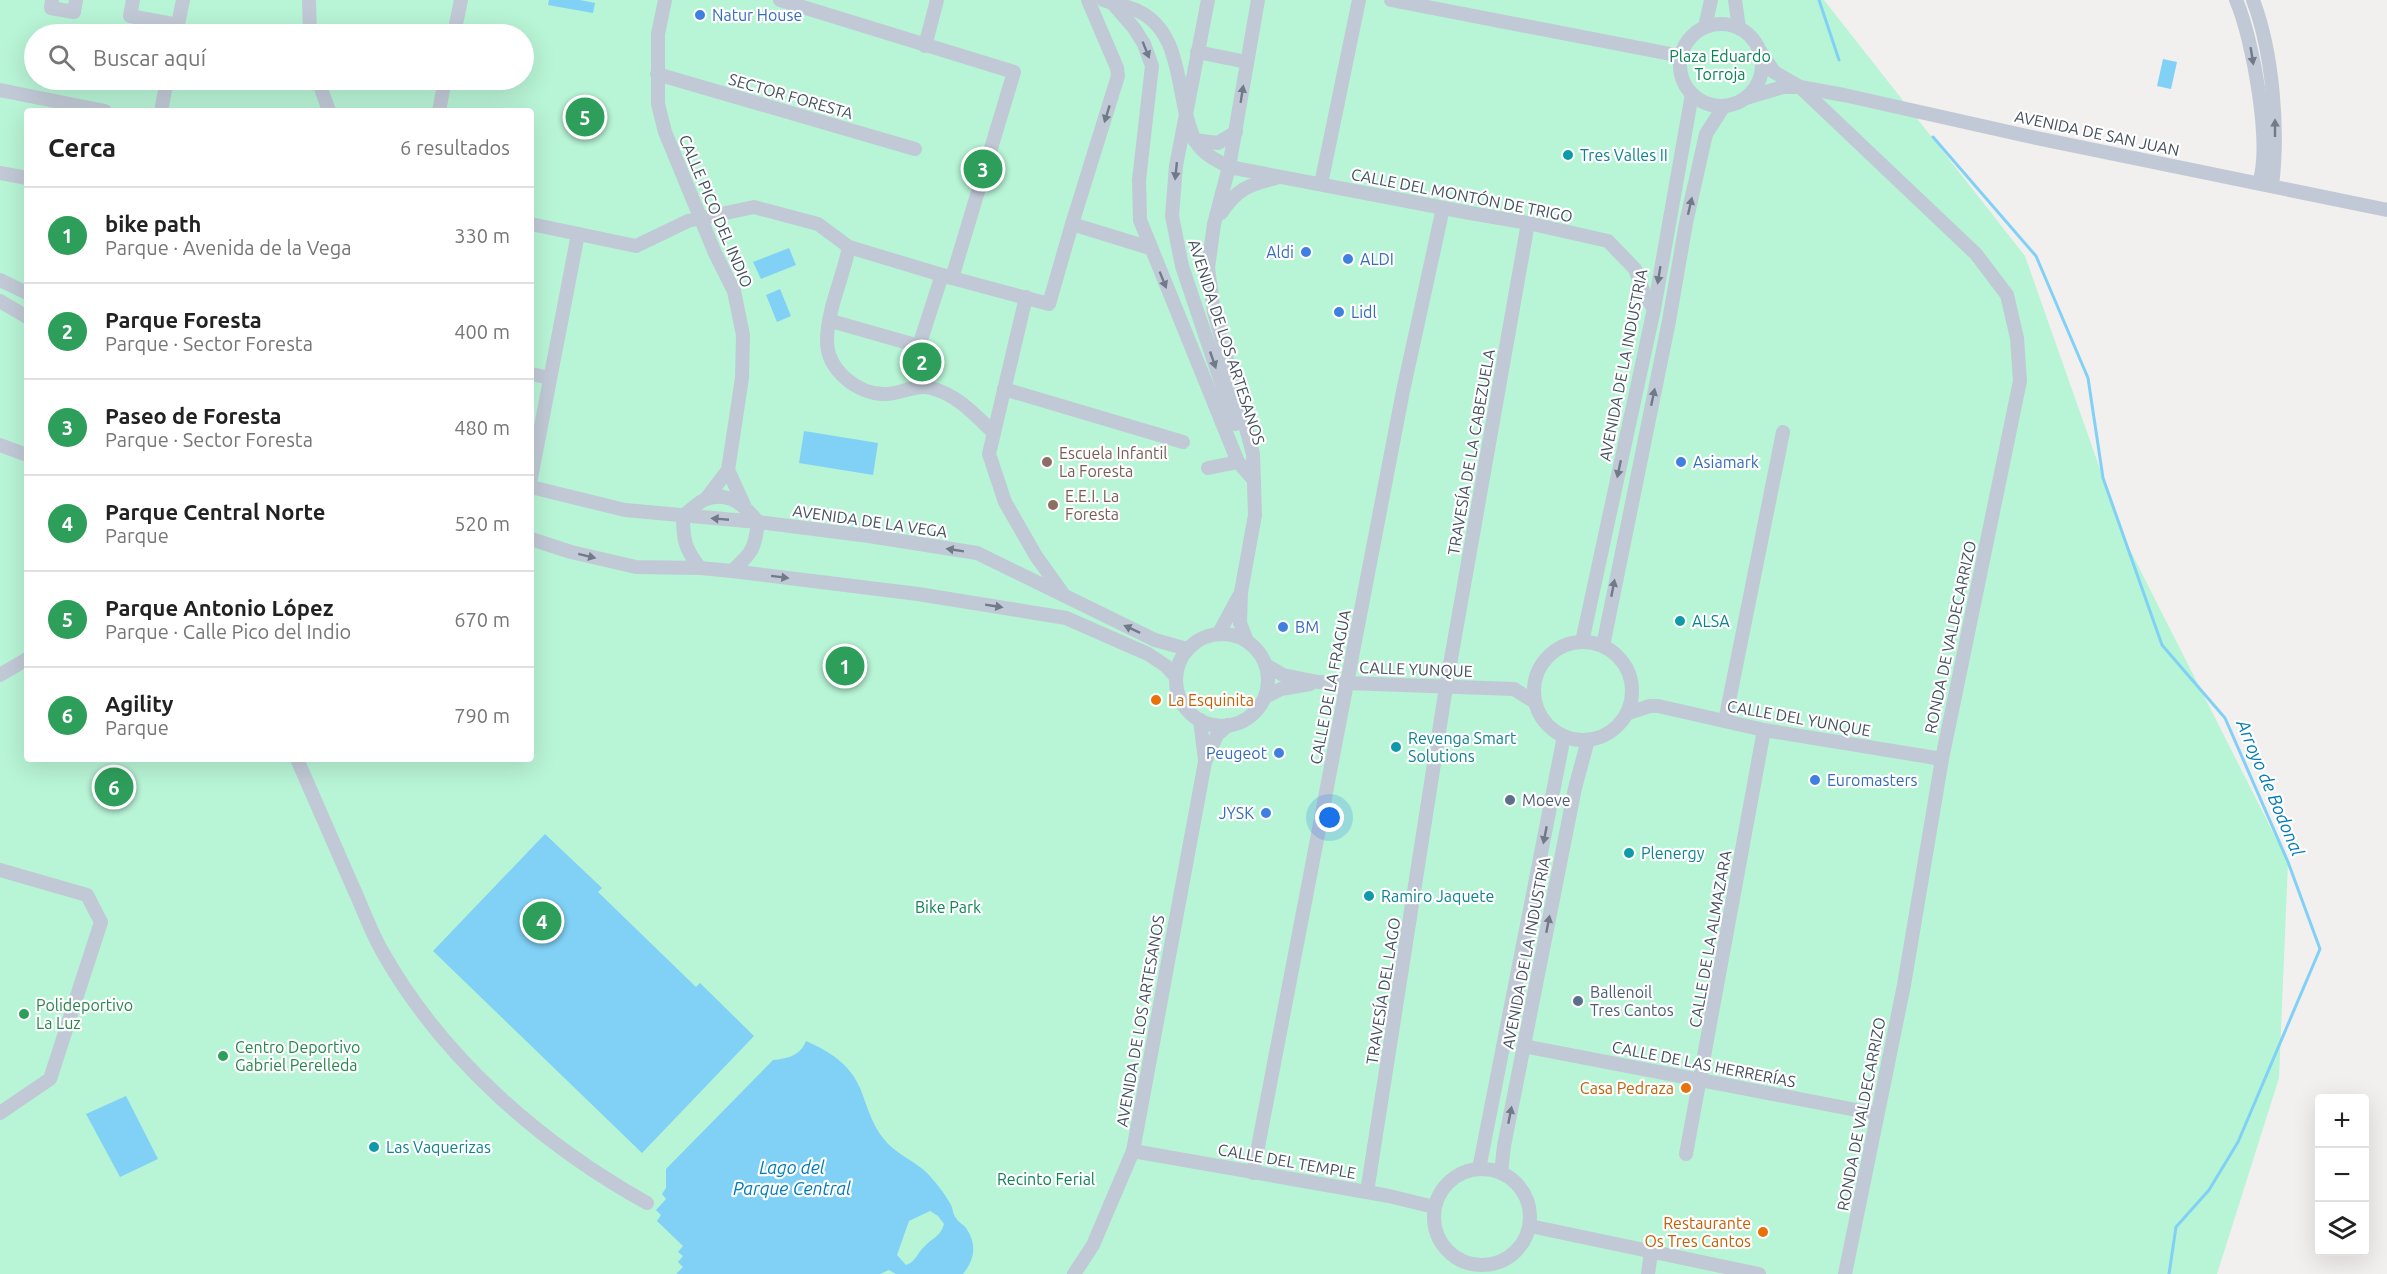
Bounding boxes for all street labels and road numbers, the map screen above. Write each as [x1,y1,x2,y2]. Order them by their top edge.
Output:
street label: SECTOR FORESTA [727,70,856,123]
street label: AVENIDA DE SAN JUAN [2013,107,2181,159]
street label: CALLE PICO DEL INDIO [676,132,756,290]
street label: CALLE DEL MONTÓN DE TRIGO [1350,164,1575,225]
street label: AVENIDA DE LOS ARTESANOS [1185,237,1269,447]
street label: AVENIDA DE LA INDUSTRIA [1596,267,1651,463]
street label: TRAVESÍA DE LA CABEZUELA [1442,347,1498,556]
street label: AVENIDA DE LA VEGA [792,501,949,541]
street label: RONDA DE VALDECARRIZO [1921,539,1979,735]
street label: CALLE DE LA FRAGUA [1306,608,1354,766]
street label: CALLE YUNQUE [1359,658,1473,680]
street label: CALLE DEL YUNQUE [1726,697,1872,740]
street label: CALLE DE LA ALMAZARA [1686,848,1735,1029]
street label: AVENIDA DE LA INDUSTRIA [1499,855,1554,1051]
street label: AVENIDA DE LOS ARTESANOS [1112,914,1168,1128]
street label: TRAVESÍA DEL LAGO [1361,916,1404,1066]
street label: RONDA DE VALDECARRIZO [1833,1016,1889,1212]
street label: CALLE DE LAS HERRERÍAS [1611,1035,1798,1091]
street label: CALLE DEL TEMPLE [1216,1140,1358,1182]

